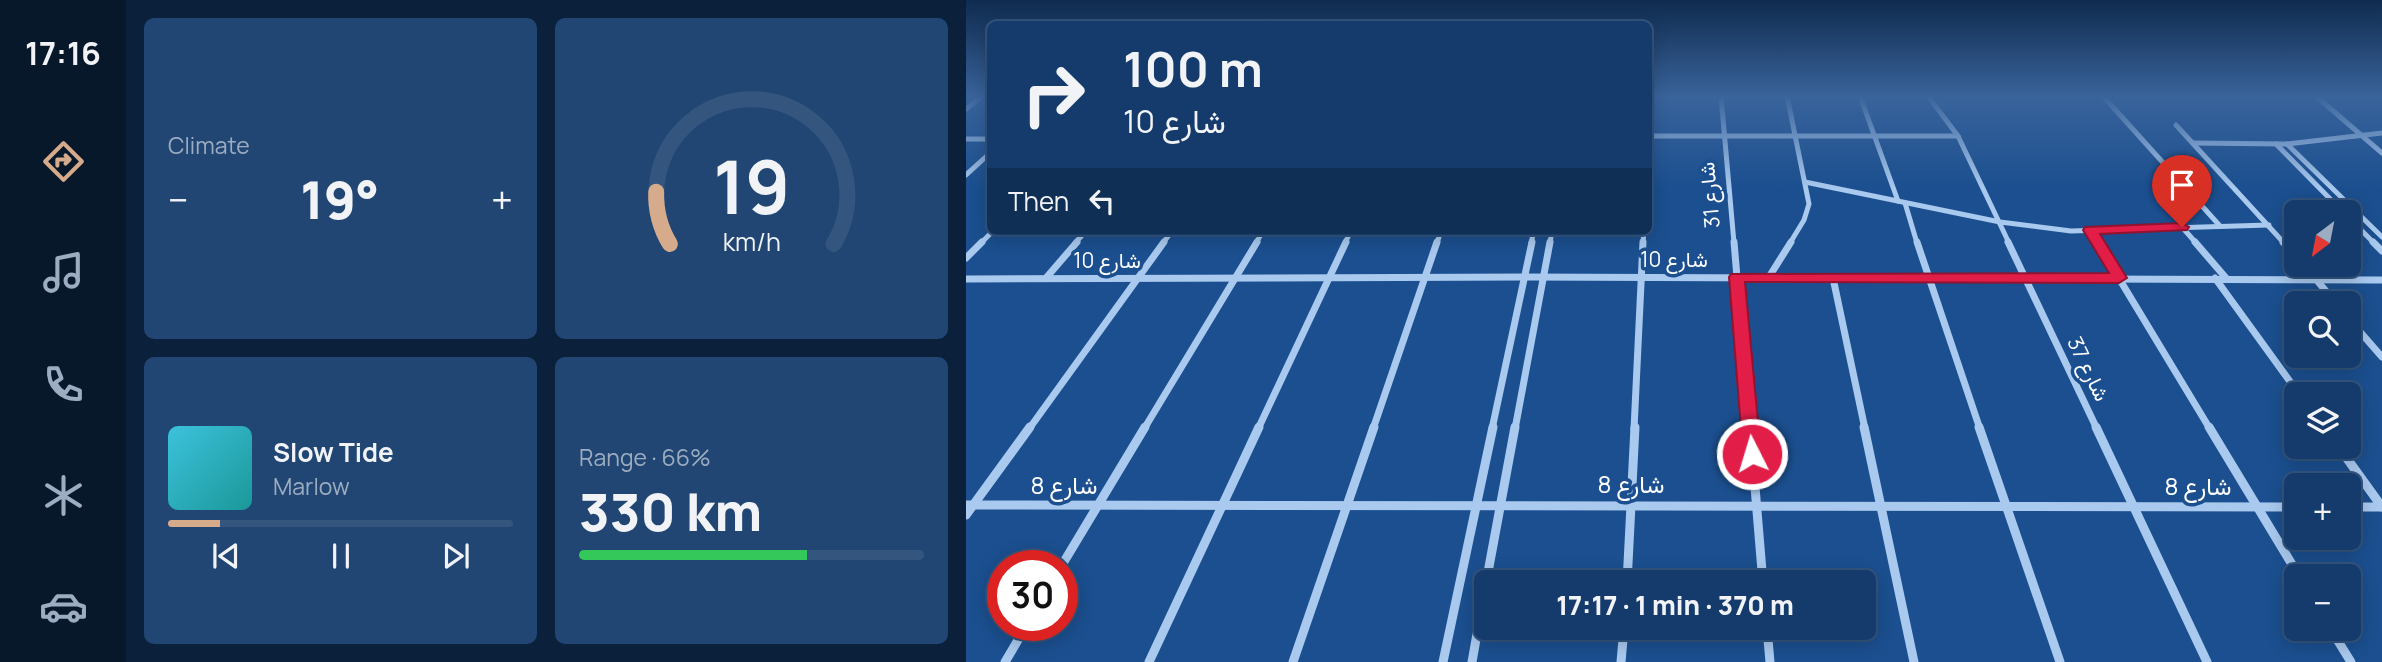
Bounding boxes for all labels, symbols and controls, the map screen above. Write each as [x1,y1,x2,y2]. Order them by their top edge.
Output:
text: 17:16 [25,31,101,75]
text: 100 m [1123,35,1263,102]
icon: right [1008,49,1099,140]
text: شارع 10 [1123,99,1226,143]
text: Climate [168,129,250,161]
icon: directions [39,137,88,186]
text: 19 [713,137,790,237]
pin [2152,155,2212,227]
street label: شارع 31 [1692,161,1727,229]
text: 19° [300,164,379,235]
icon: arrive [2163,166,2201,204]
text: − [168,173,189,225]
text: + [491,173,513,225]
icon: left [1083,182,1121,220]
text: Then [1008,183,1069,219]
north arrow [2284,200,2361,276]
map controls [2284,200,2361,641]
text: km/h [722,224,781,259]
street label: شارع 10 [1640,245,1708,274]
street label: شارع 10 [1073,246,1141,275]
icon: music [39,248,88,297]
button: search [2284,291,2361,368]
street label: شارع 37 [2060,332,2117,406]
icon: phone [39,360,88,409]
button: layers [2284,382,2361,459]
position arrow [1715,417,1789,491]
text: Slow Tide [273,434,394,470]
text: Range · 66% [579,441,711,473]
street label: شارع 8 [1597,467,1665,501]
street label: شارع 8 [1030,468,1098,502]
street label: شارع 8 [2164,469,2232,503]
text: Marlow [273,470,350,502]
icon: climate [39,471,88,520]
button: + [2284,473,2361,550]
text: 330 km [579,476,762,547]
icon: previous [207,537,245,575]
icon: pause [322,537,360,575]
icon: next [437,537,475,575]
speed limit sign: 30 [987,550,1078,641]
button: − [2284,564,2361,641]
icon: car [39,582,88,631]
text: 17:17 · 1 min · 370 m [1556,587,1794,623]

